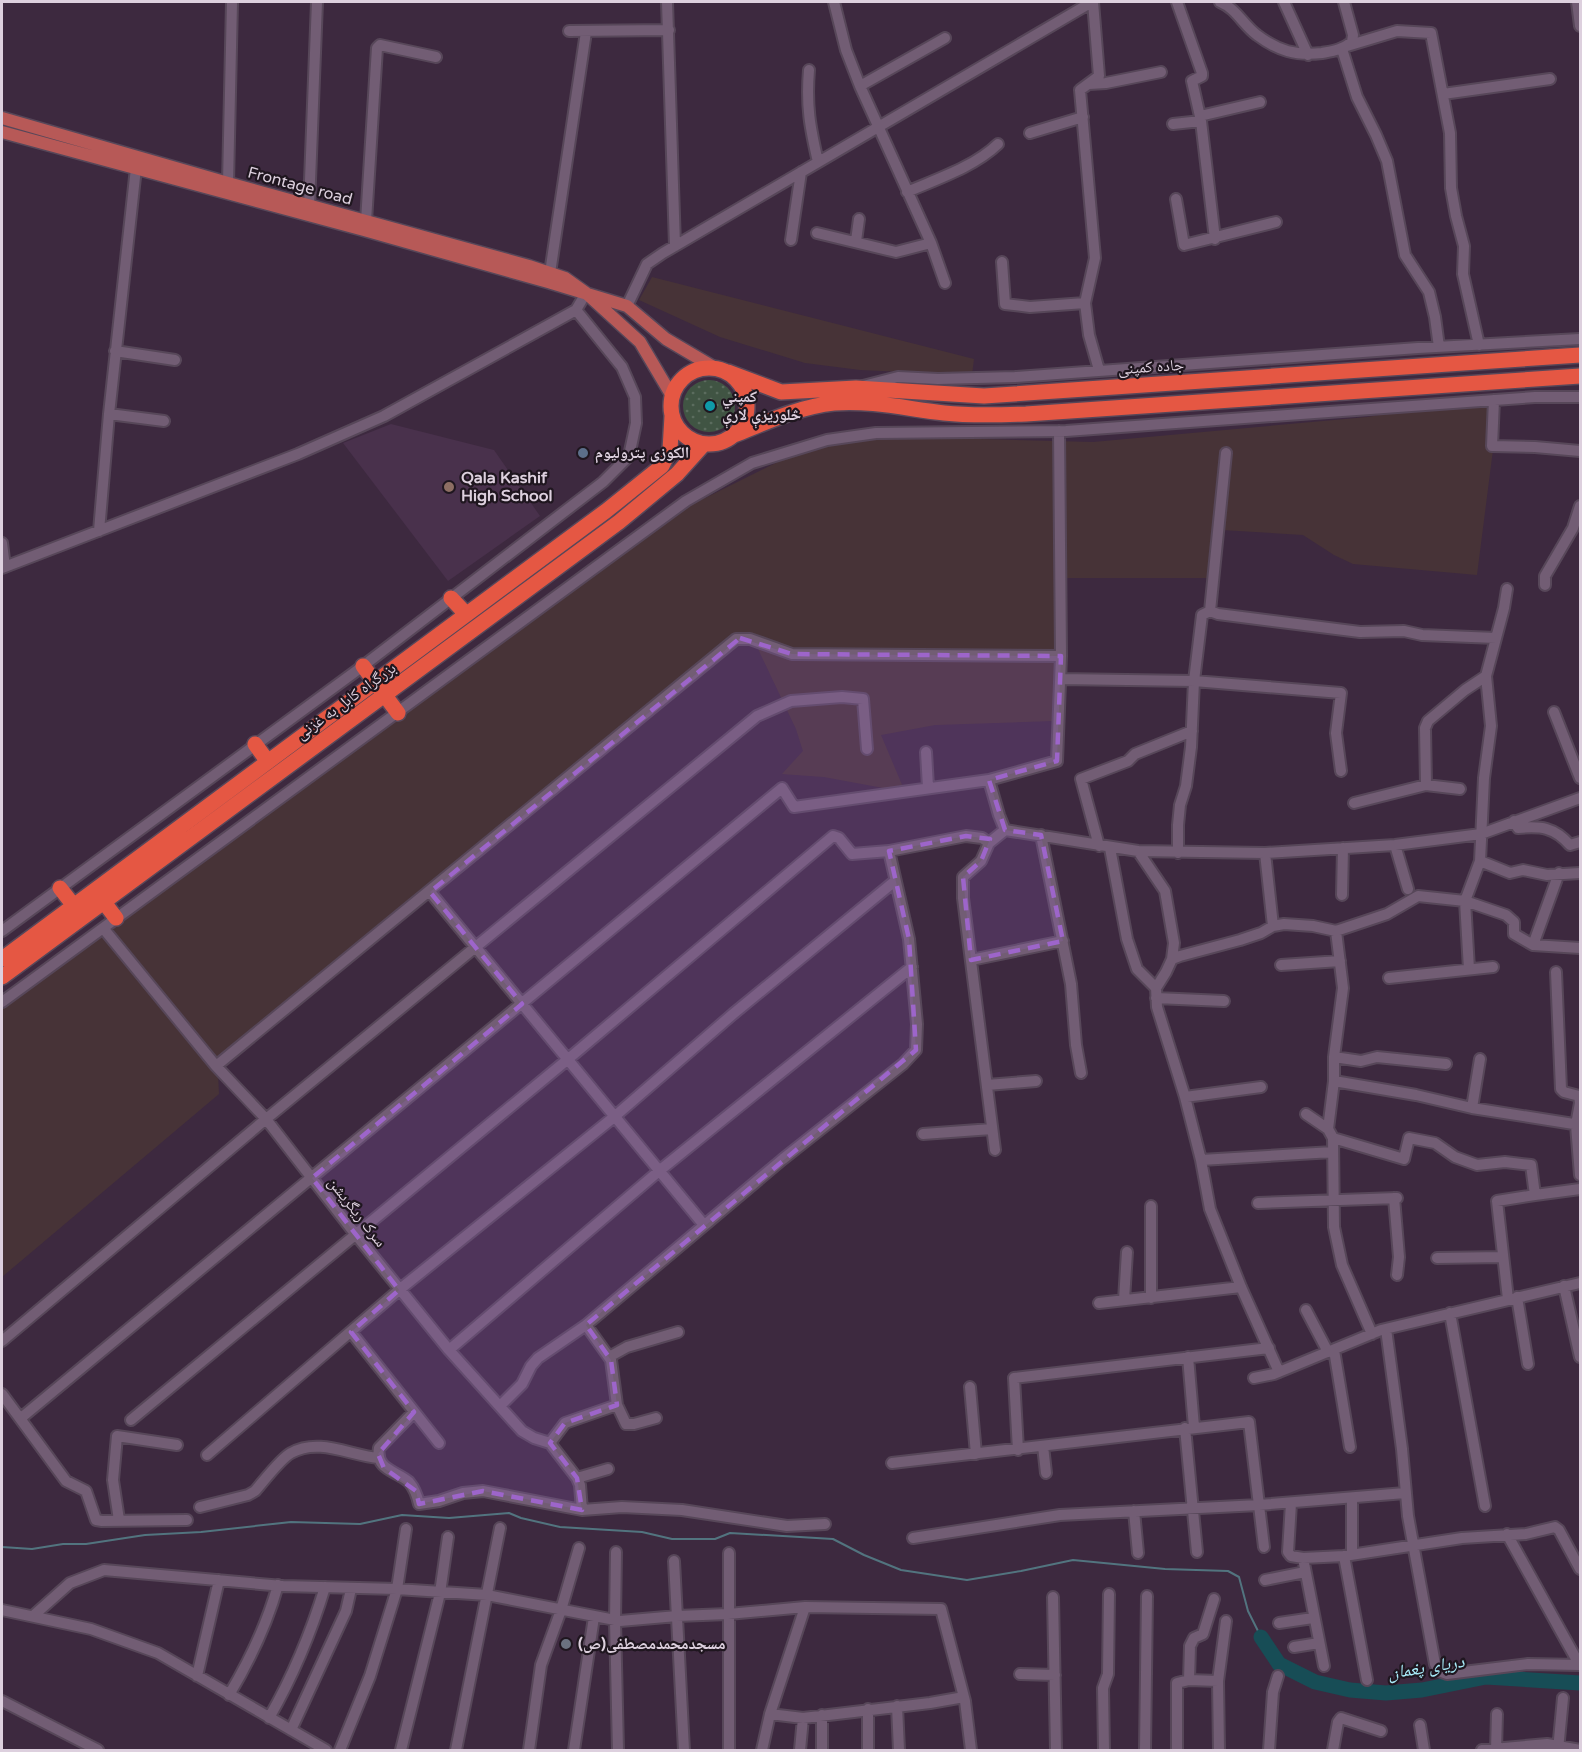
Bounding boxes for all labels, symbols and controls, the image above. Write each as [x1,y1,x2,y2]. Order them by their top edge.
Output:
street label: Frontage road [245,162,355,210]
street label: جاده کمپنی [1117,355,1185,379]
place label: کمپني څلوريزې لارې [722,387,801,429]
marker: کمپني څلوريزې لارې [703,399,717,413]
place label: الکوزی پترولیوم [595,443,689,464]
marker: الکوزی پترولیوم [576,446,590,460]
place label: Qala Kashif High School [461,468,552,506]
marker: Qala Kashif High School [442,480,456,494]
street label: بزرگراه کابل به غزنی [292,658,400,744]
street label: سرک ریگریشن [323,1173,391,1251]
place label: مسجدمحمدمصطفی(ص) [578,1634,726,1654]
marker: مسجدمحمدمصطفی(ص) [559,1637,573,1651]
water label: دریای پغمان [1386,1650,1466,1684]

